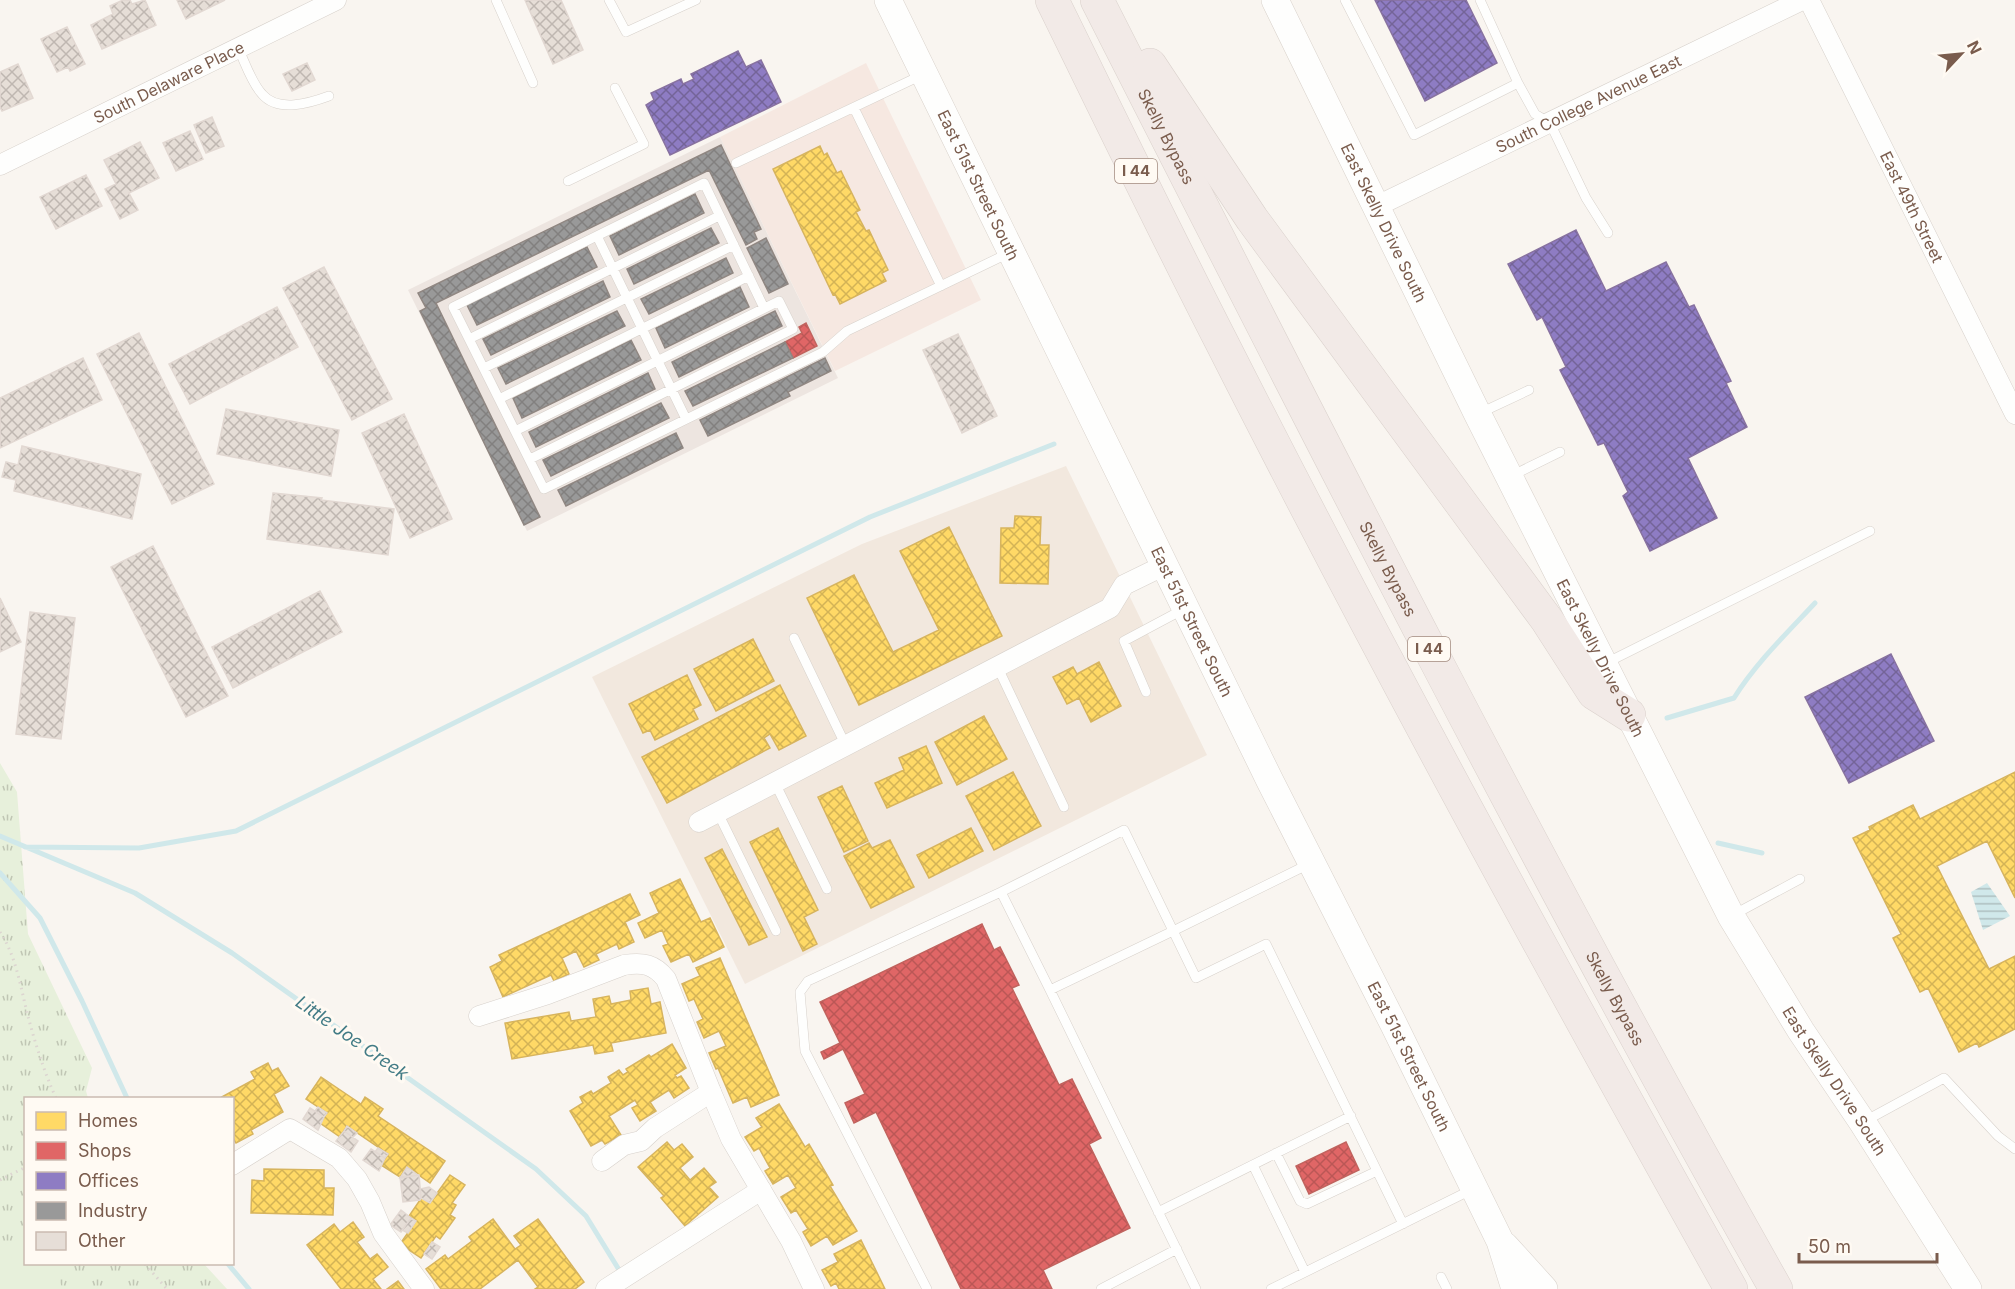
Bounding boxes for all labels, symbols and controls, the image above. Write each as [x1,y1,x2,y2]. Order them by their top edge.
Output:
north arrow [1931,24,1991,84]
street label: South Delaware Place [90,37,247,128]
text: N [1963,38,1986,57]
street label: South College Avenue East [1492,50,1684,157]
street label: Skelly Bypass [1134,85,1199,188]
street label: East 51st Street South [933,107,1024,264]
street label: East Skelly Drive South [1337,140,1431,305]
street label: East 49th Street [1876,148,1948,266]
road number: I 44 [1115,159,1157,183]
street label: Skelly Bypass [1355,518,1421,620]
street label: East 51st Street South [1147,543,1237,700]
street label: East Skelly Drive South [1552,575,1649,740]
road number: I 44 [1408,637,1450,661]
street label: Skelly Bypass [1582,948,1649,1049]
street label: East 51st Street South [1364,978,1455,1135]
water label: Little Joe Creek [292,991,413,1085]
street label: East Skelly Drive South [1778,1003,1891,1159]
legend [24,1097,234,1265]
text: Homes [78,1110,138,1131]
text: Shops [78,1140,132,1161]
text: Offices [78,1170,139,1191]
text: Industry [78,1200,148,1221]
scale bar [1799,1226,1937,1264]
text: Other [78,1230,126,1251]
text: 50 m [1808,1236,1851,1257]

